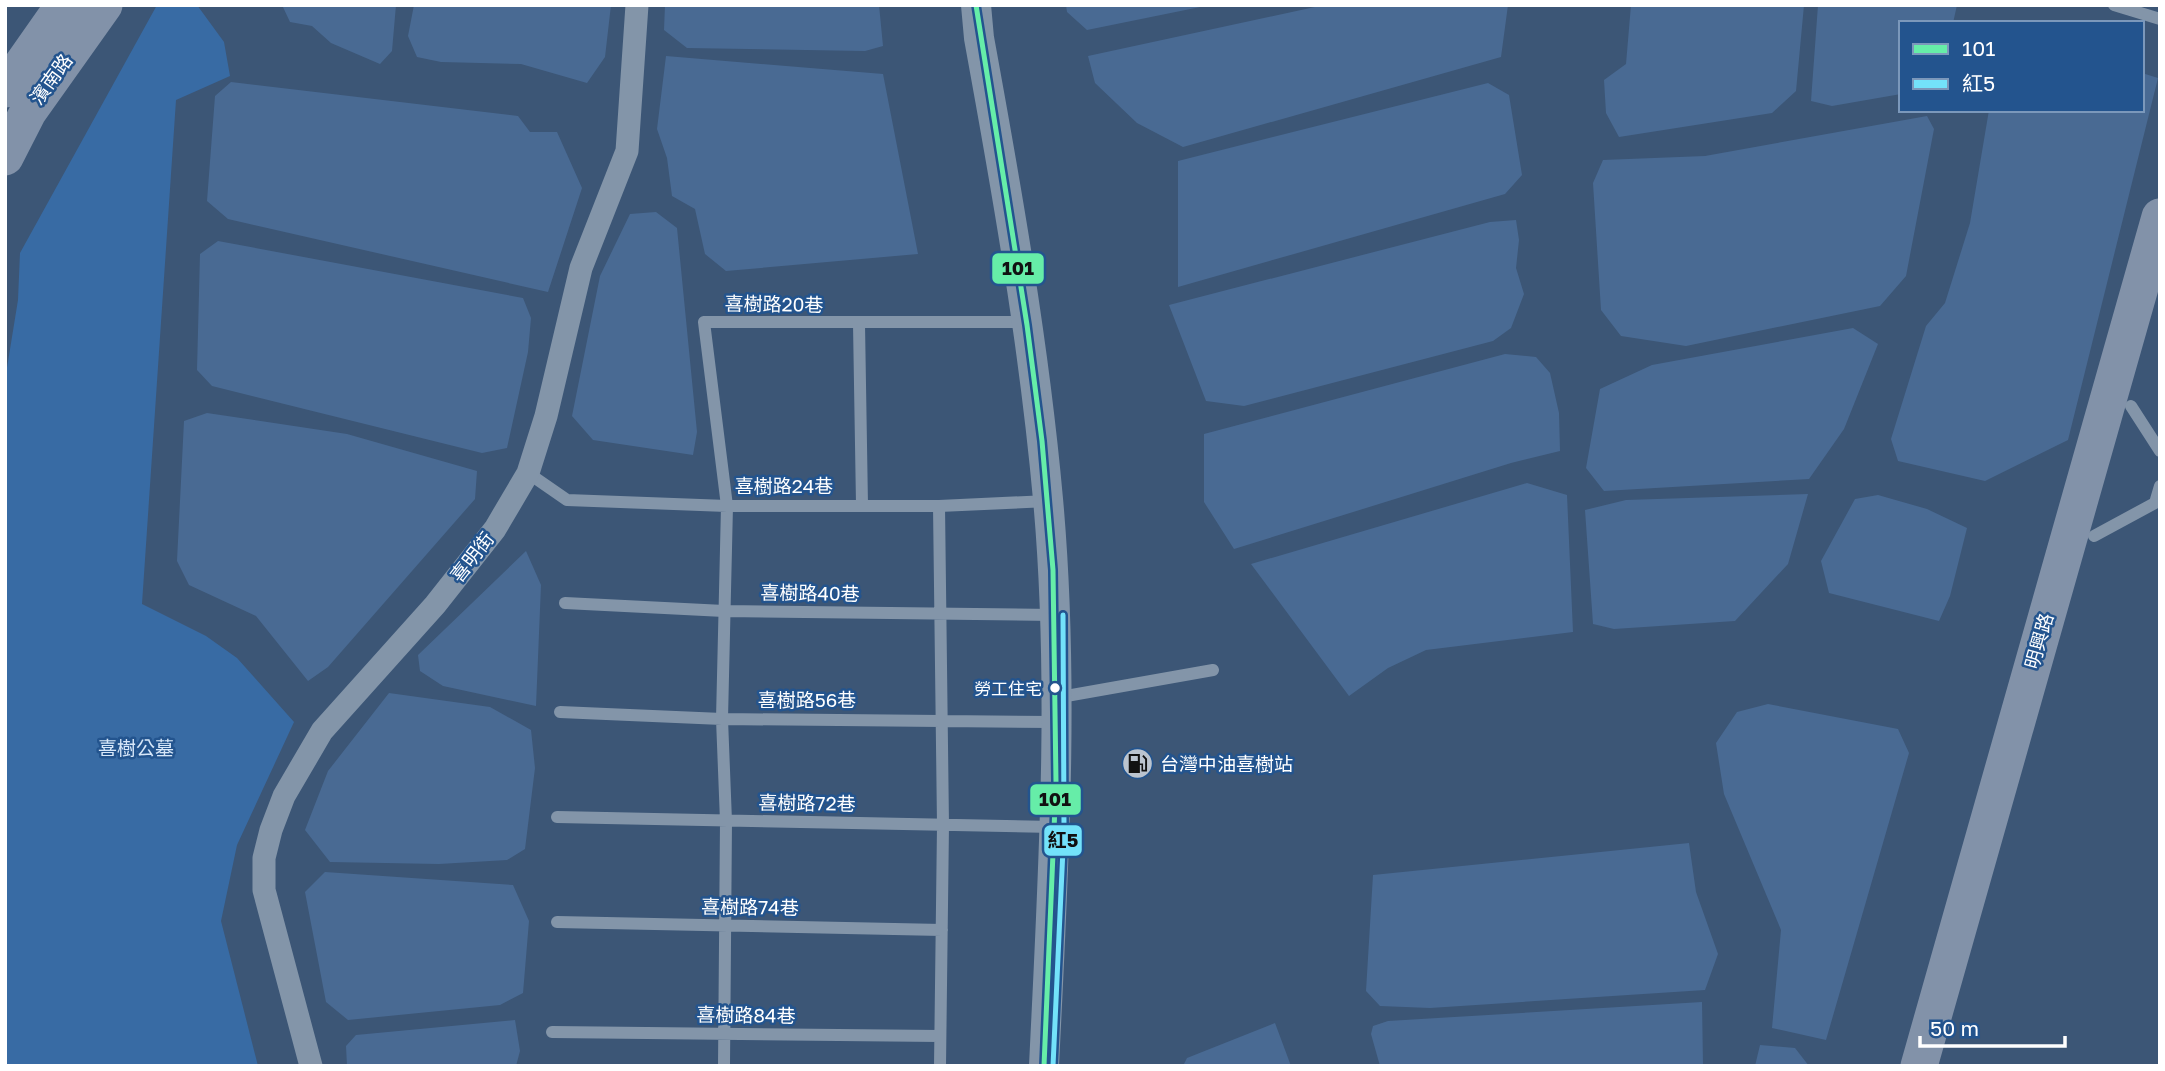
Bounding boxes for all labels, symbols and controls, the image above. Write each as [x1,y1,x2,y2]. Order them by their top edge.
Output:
legend [1899,21,2144,112]
text: 101 [1962,35,1995,61]
street label: 濱南路 [25,49,77,109]
text: 紅5 [1962,70,1995,96]
line badge: 101 [991,252,1045,285]
text: 101 [1002,256,1034,279]
street label: 喜樹路20巷 [724,291,824,316]
street label: 喜樹路24巷 [735,474,833,497]
street label: 喜明街 [445,527,498,586]
street label: 喜樹路40巷 [760,580,860,605]
street label: 明興路 [2020,610,2057,671]
place label: 勞工住宅 [974,678,1042,699]
marker: 勞工住宅 [1048,681,1062,695]
street label: 喜樹路56巷 [758,688,856,711]
park label: 喜樹公墓 [98,736,174,759]
fuel station icon: 台灣中油喜樹站 [1120,747,1154,781]
place label: 台灣中油喜樹站 [1160,752,1293,775]
line badge: 101 [1029,783,1082,816]
text: 101 [1039,787,1071,810]
street label: 喜樹路72巷 [758,790,856,815]
line badge: 紅5 [1043,824,1083,857]
text: 紅5 [1048,828,1078,851]
street label: 喜樹路74巷 [701,894,799,919]
street label: 喜樹路84巷 [696,1002,796,1027]
scale bar [1920,1004,2065,1048]
text: 50 m [1930,1015,1979,1041]

